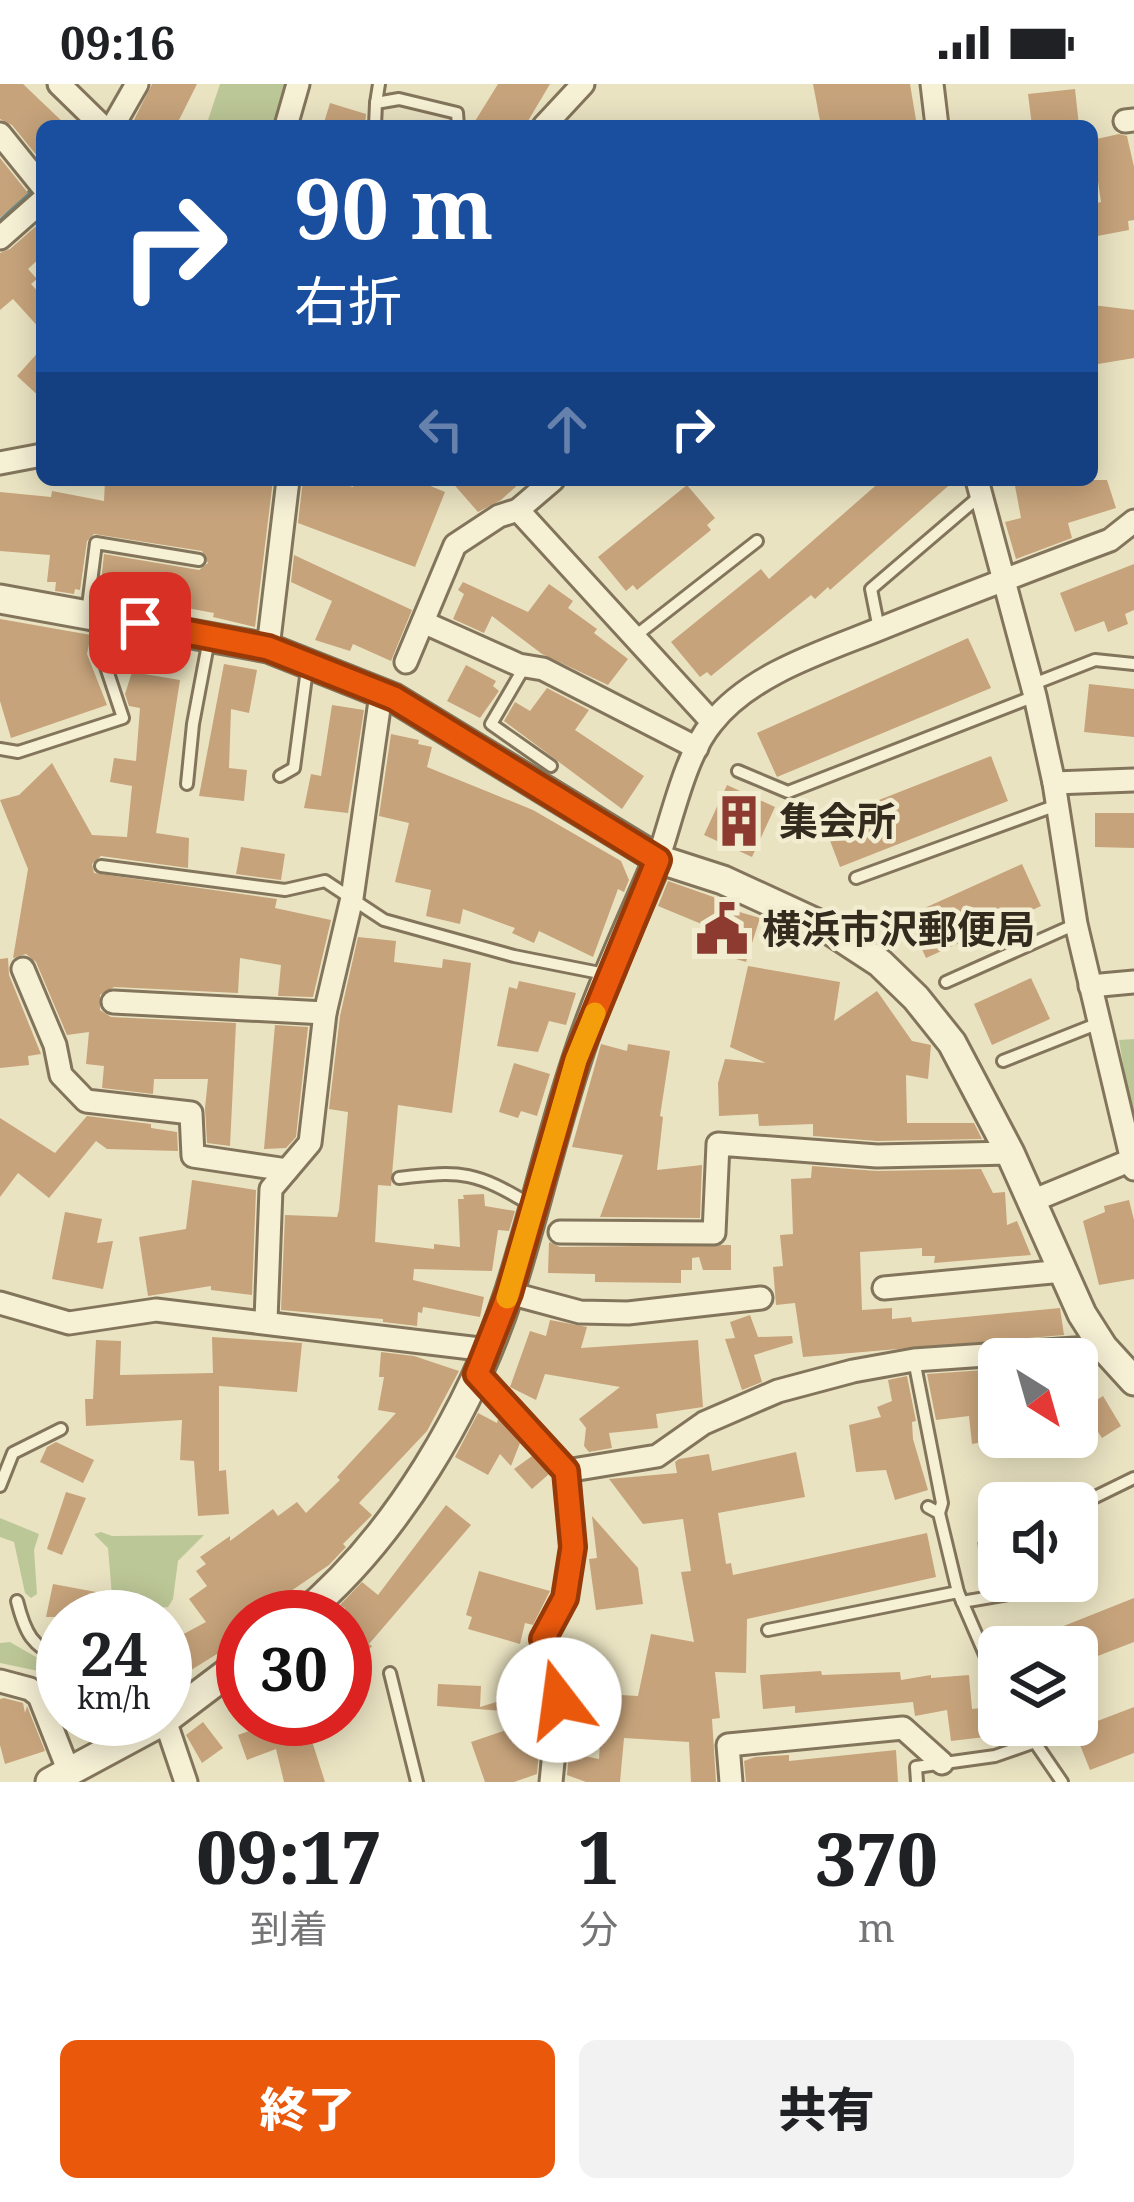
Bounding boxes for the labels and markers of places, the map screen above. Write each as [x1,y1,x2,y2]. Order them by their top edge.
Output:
pin [89,572,191,674]
building icon: 集会所 [710,792,768,850]
place label: 集会所 [779,793,896,846]
public building icon: 横浜市沢郵便局 [693,900,751,958]
place label: 横浜市沢郵便局 [762,901,1035,954]

